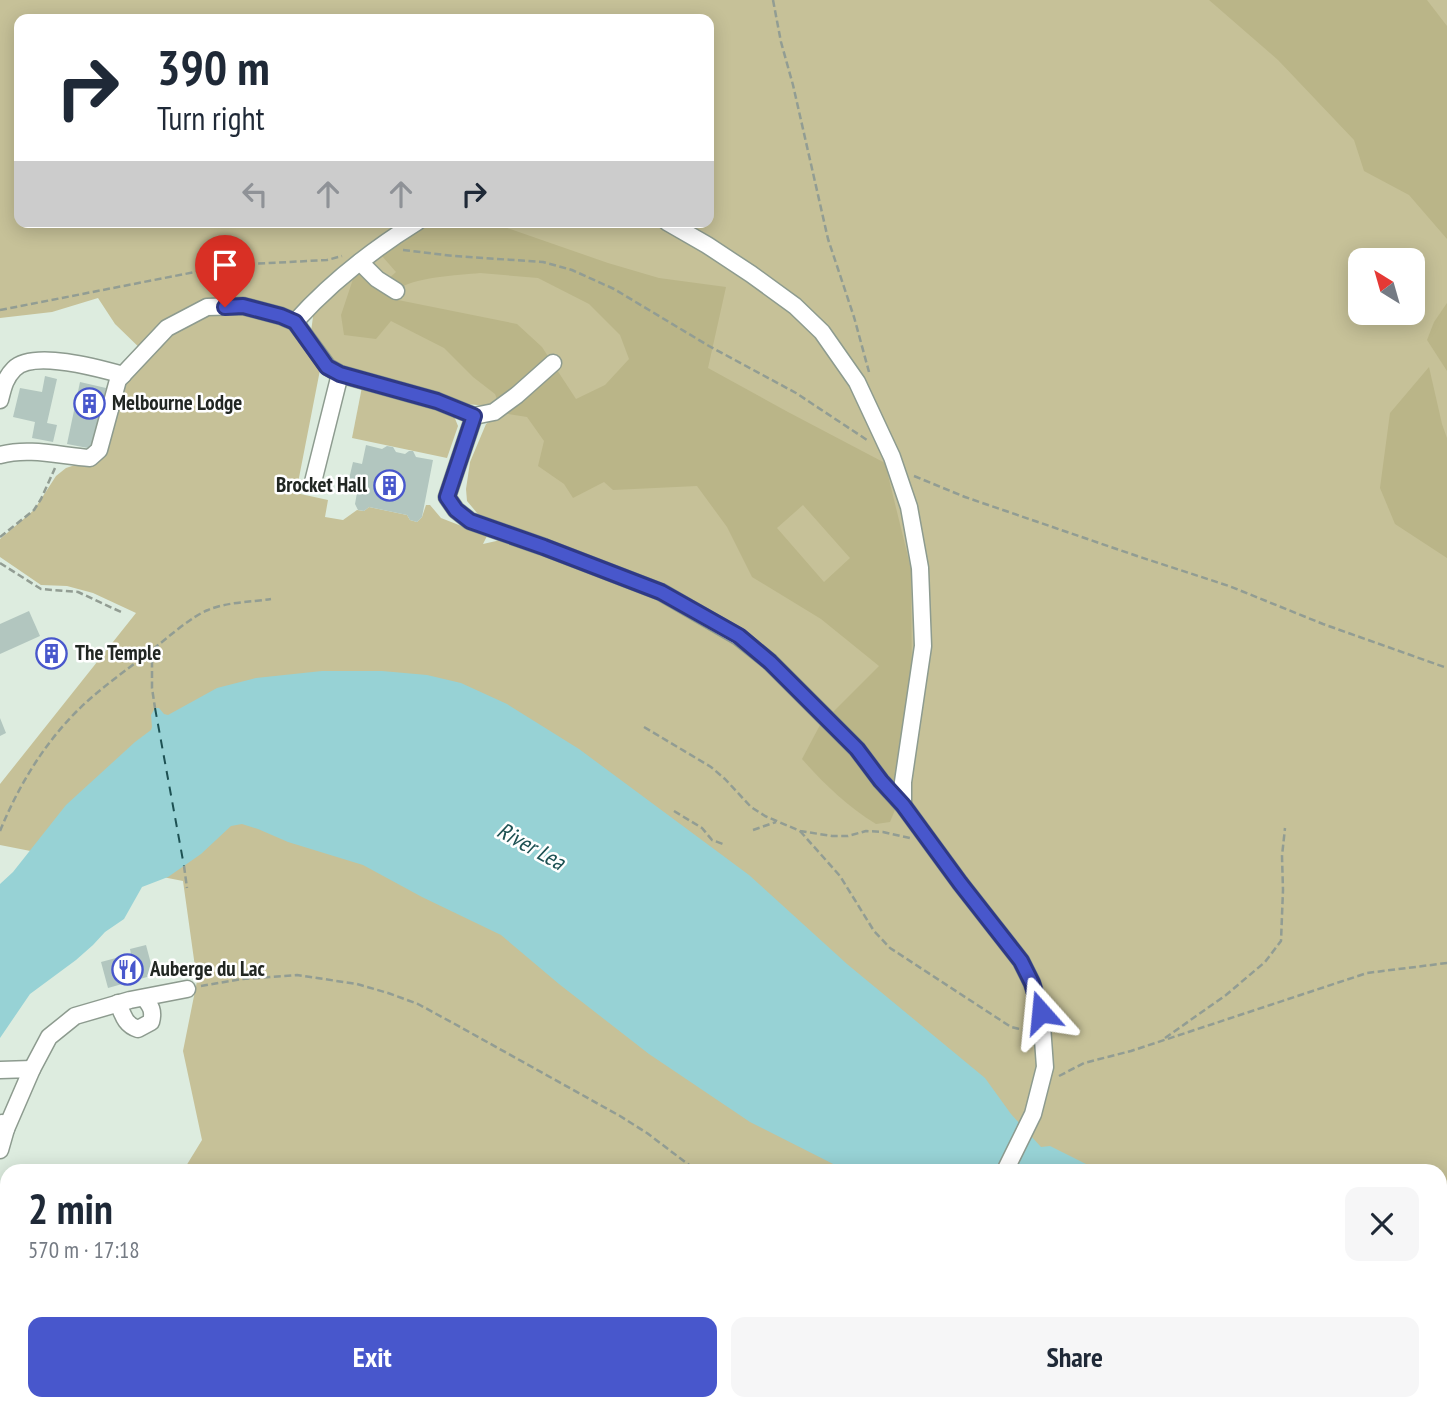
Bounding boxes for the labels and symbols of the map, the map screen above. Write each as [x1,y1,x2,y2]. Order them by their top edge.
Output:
pin [195,235,255,307]
north arrow [1348,248,1424,326]
building icon: Melbourne Lodge [72,386,106,420]
place label: Melbourne Lodge [112,389,242,416]
building icon: Brocket Hall [373,468,407,502]
place label: Brocket Hall [276,471,368,498]
building icon: The Temple [35,636,69,670]
place label: The Temple [75,639,161,666]
water label: River Lea [492,815,572,877]
restaurant icon: Auberge du Lac [110,952,144,986]
place label: Auberge du Lac [149,955,266,982]
position arrow [1004,975,1078,1049]

